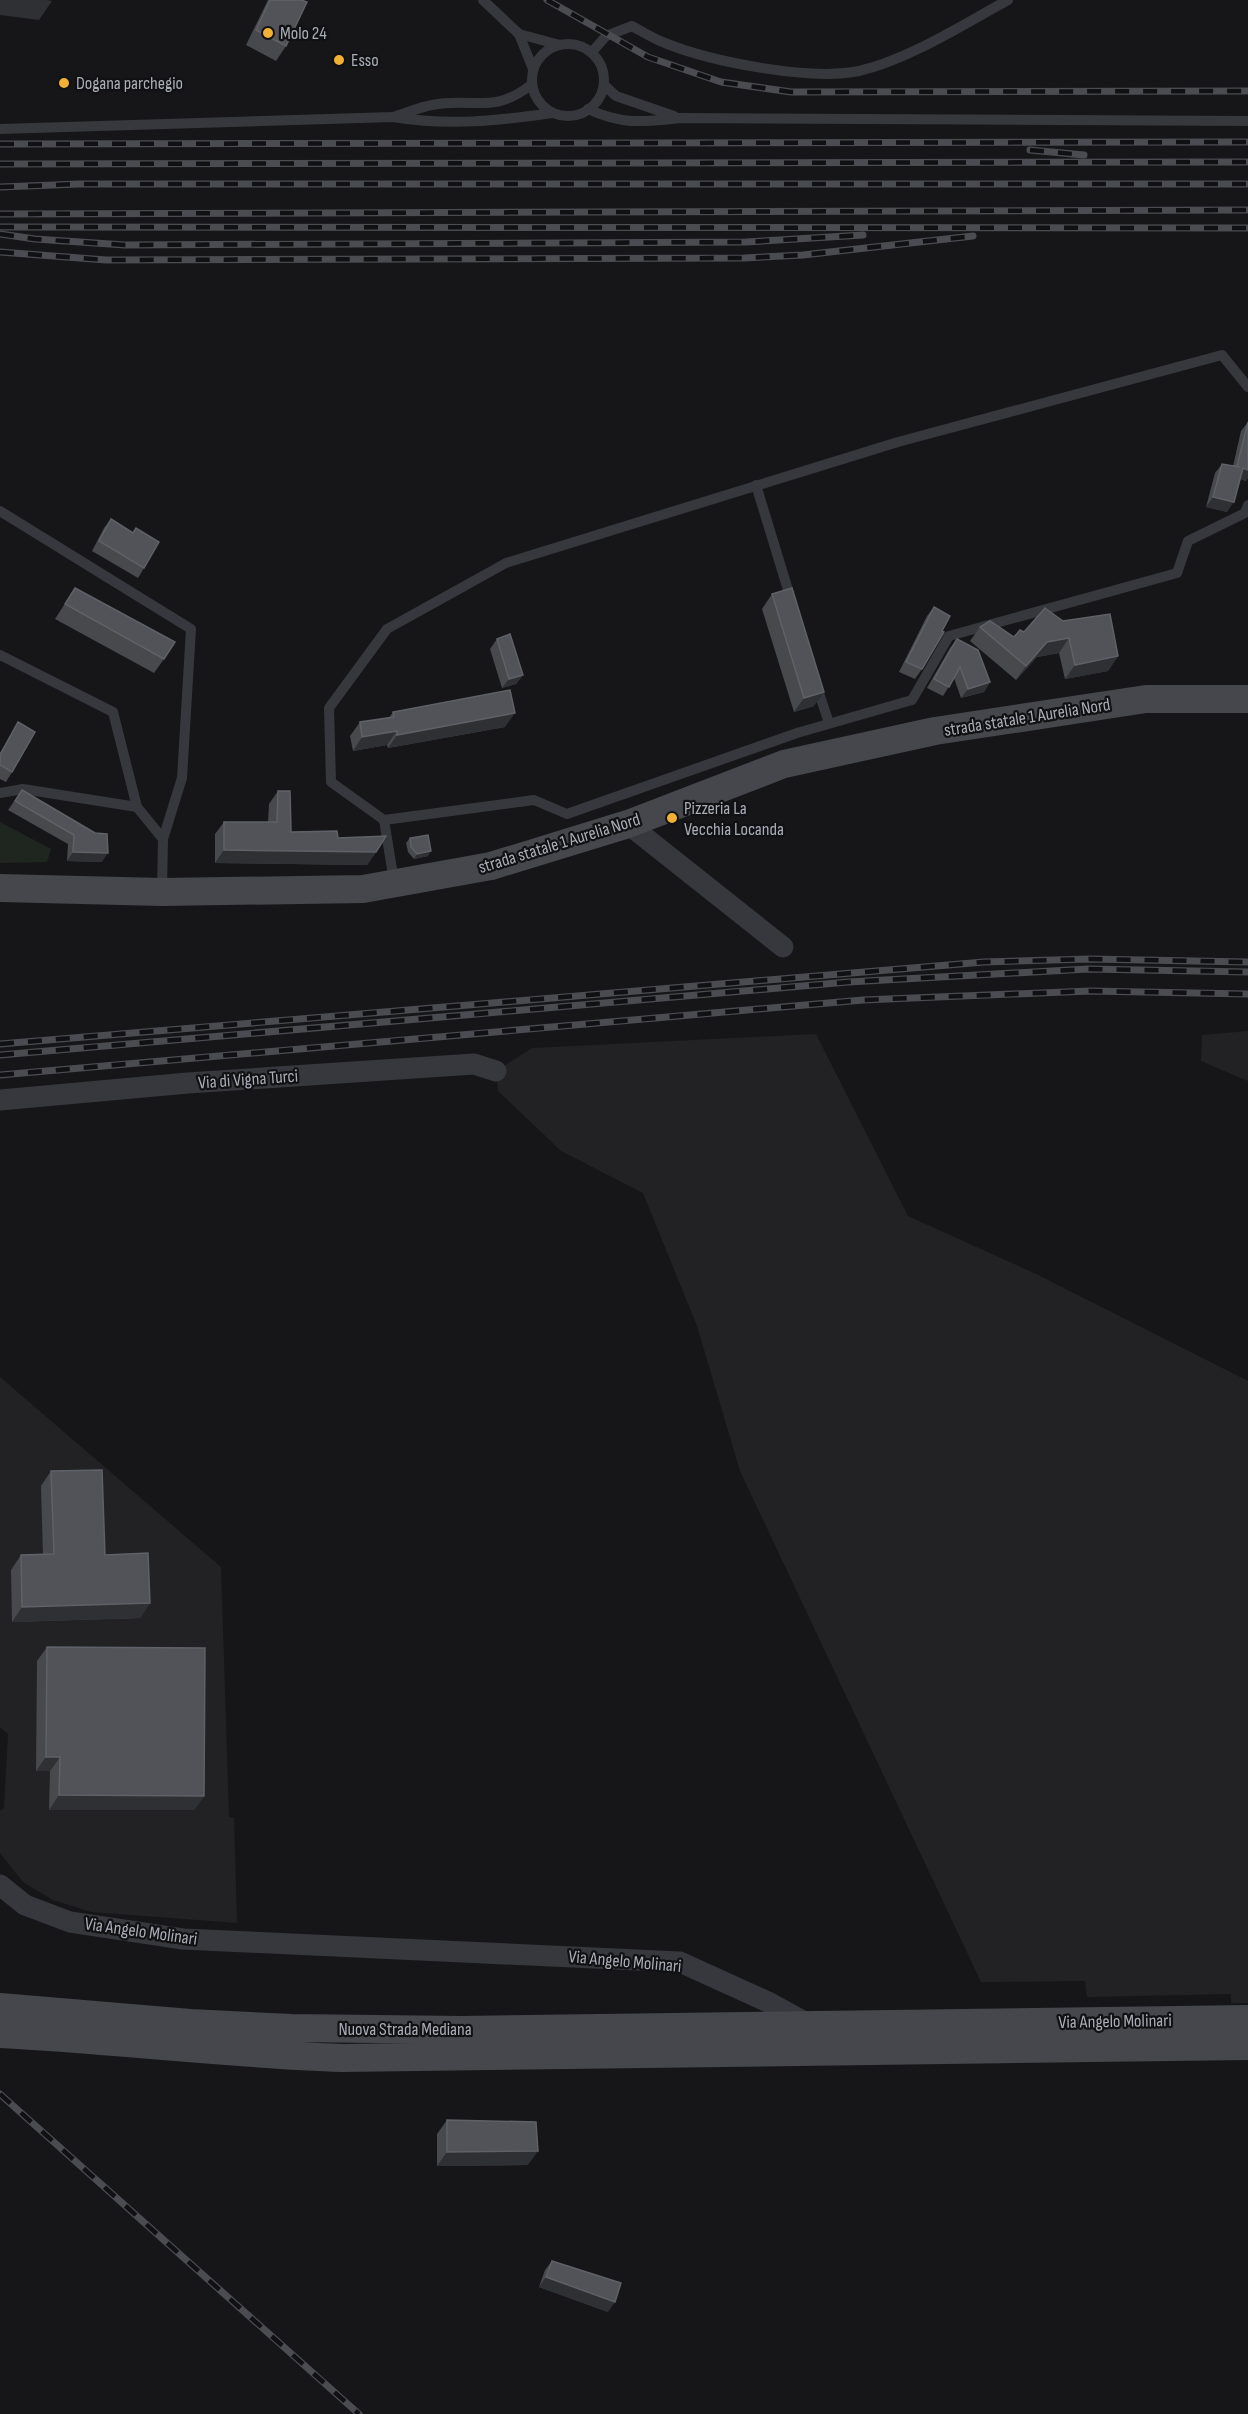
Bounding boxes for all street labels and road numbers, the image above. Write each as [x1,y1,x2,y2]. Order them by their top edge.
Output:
street label: strada statale 1 Aurelia Nord [942,694,1112,741]
street label: strada statale 1 Aurelia Nord [476,809,643,878]
street label: Via di Vigna Turci [197,1066,299,1093]
street label: Via Angelo Molinari [83,1913,199,1950]
street label: Via Angelo Molinari [568,1946,682,1977]
street label: Via Angelo Molinari [1058,2010,1172,2033]
street label: Nuova Strada Mediana [338,2019,472,2040]

